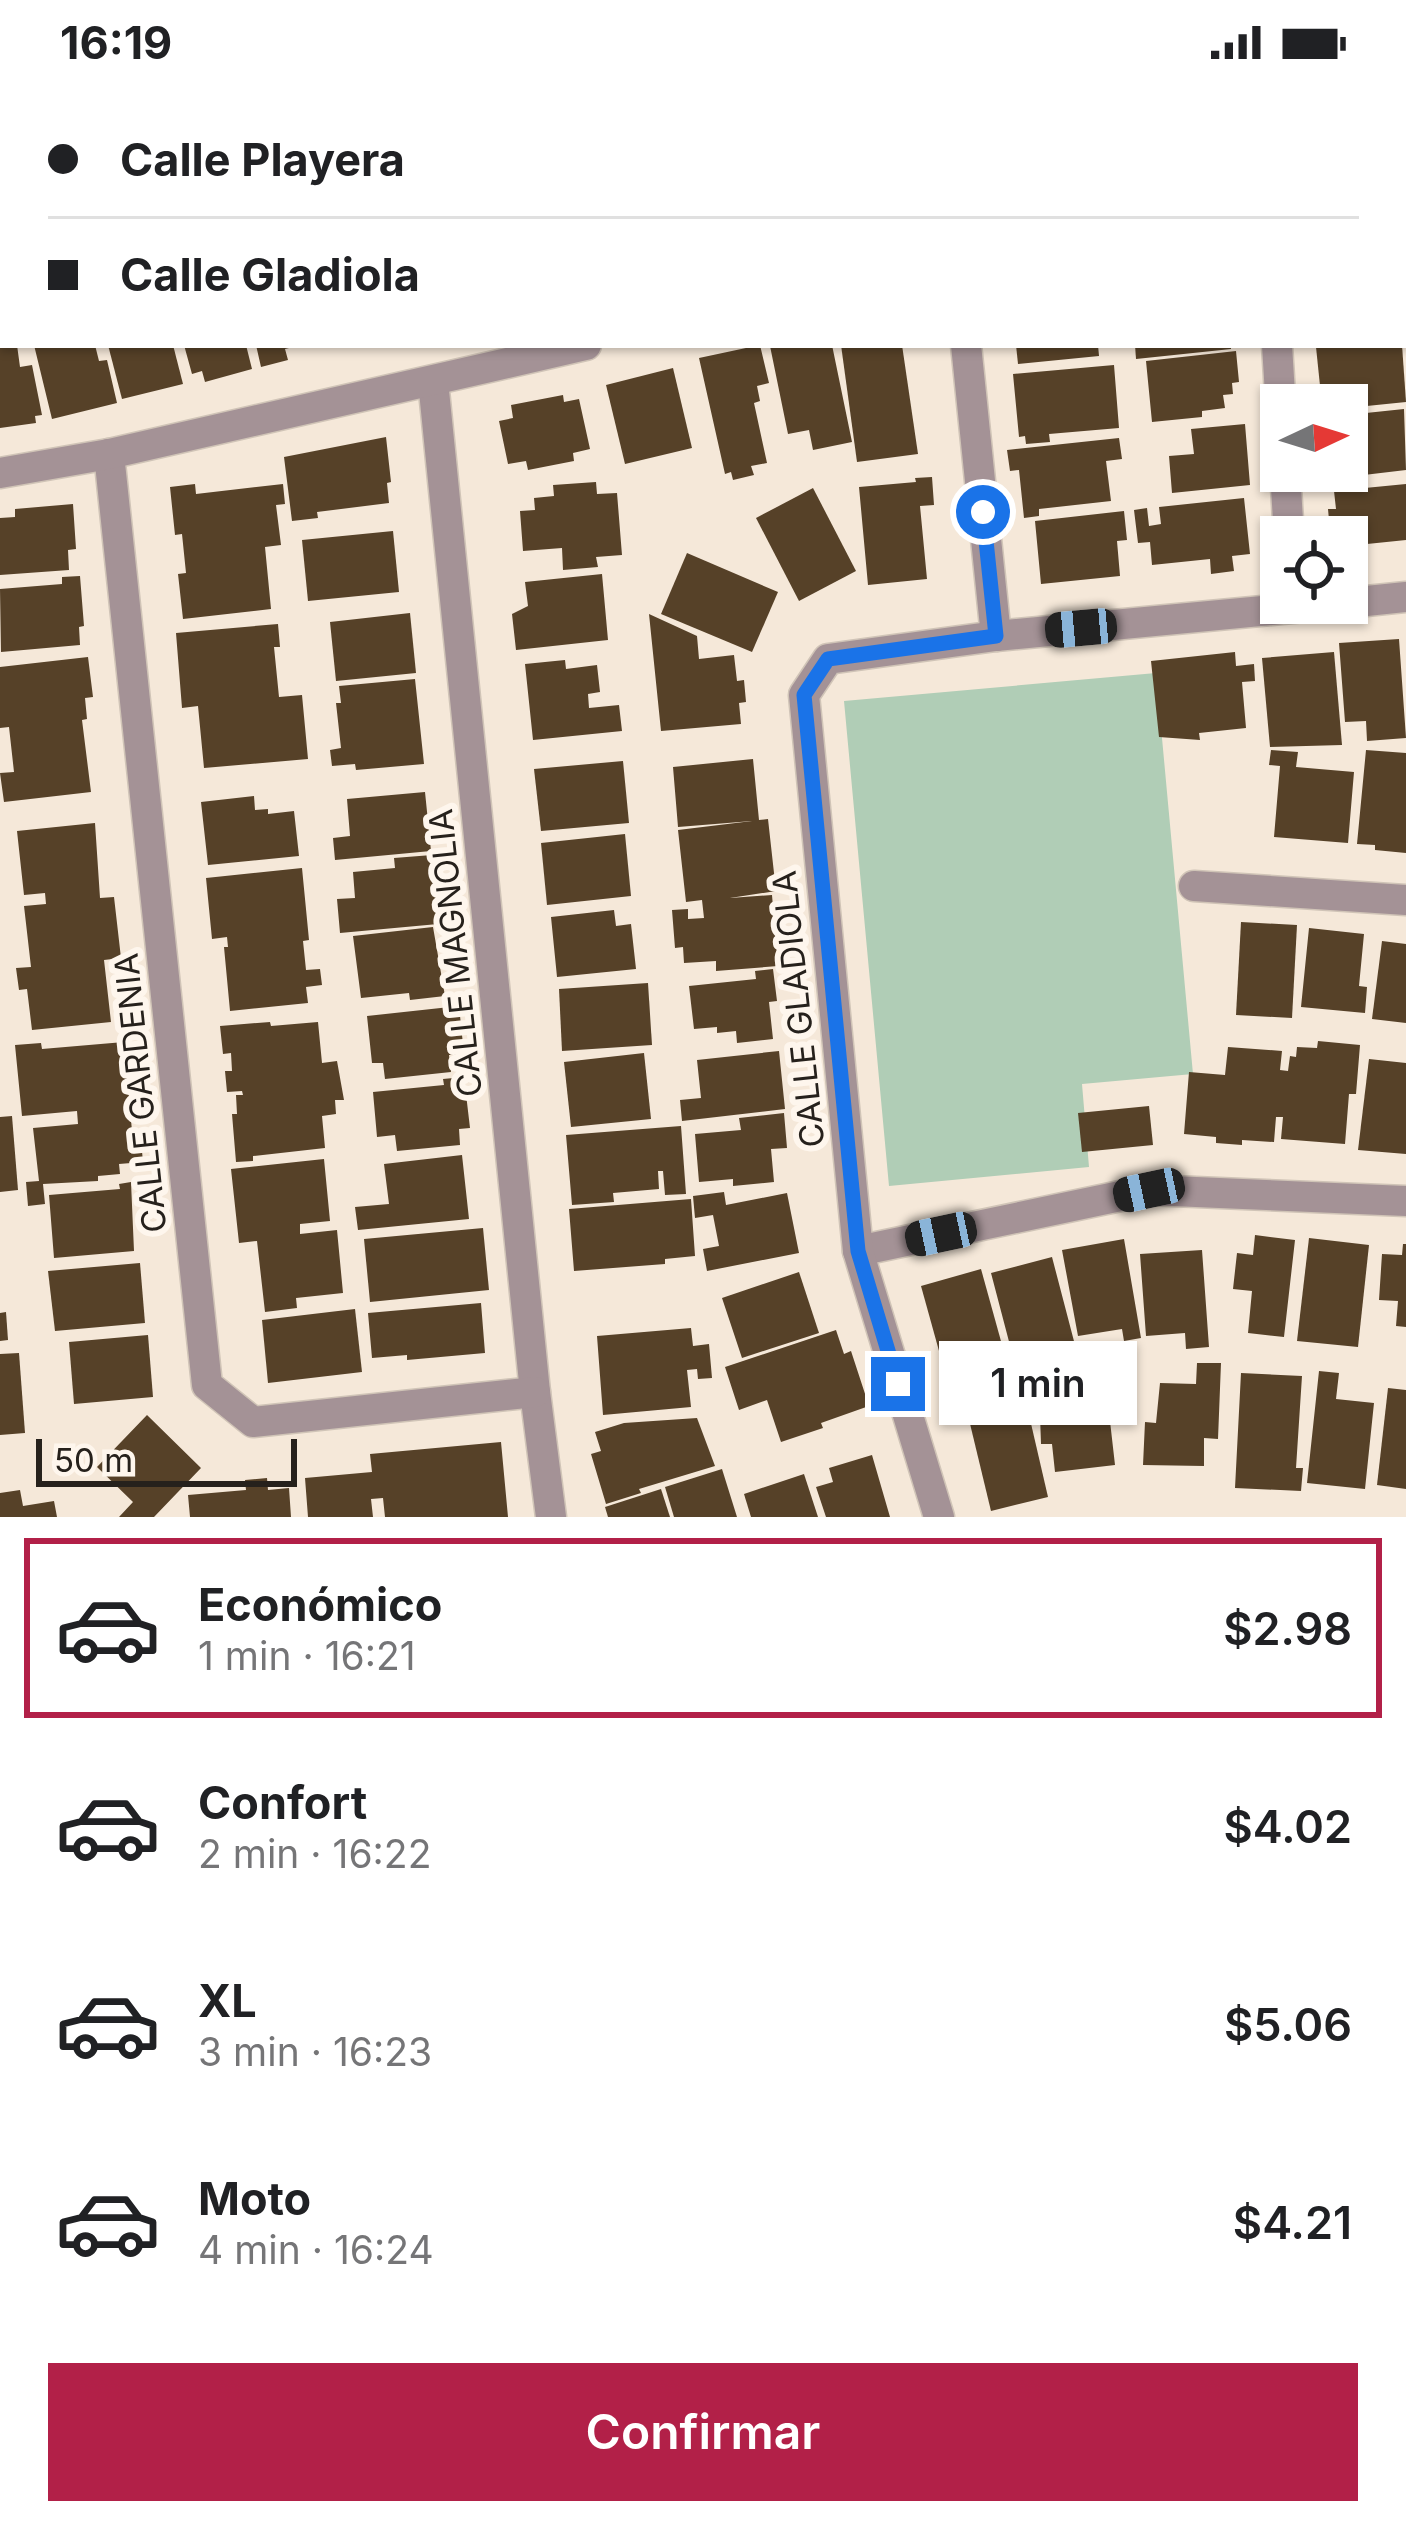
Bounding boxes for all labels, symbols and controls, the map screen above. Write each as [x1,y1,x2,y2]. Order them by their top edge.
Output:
text: 16:19 [60,15,172,70]
text: Calle Playera [120,132,405,187]
text: Calle Gladiola [120,247,420,302]
north arrow [1260,384,1368,492]
map controls [1260,384,1368,624]
route start [956,485,1010,539]
button: locate [1260,516,1368,624]
car [1044,607,1118,649]
street label: CALLE MAGNOLIA [420,807,490,1099]
street label: CALLE GLADIOLA [764,869,832,1149]
street label: CALLE GARDENIA [105,951,175,1235]
car [1110,1165,1188,1215]
car [902,1209,980,1259]
callout: 1 min [940,1342,1138,1426]
route end [871,1357,925,1411]
text: 1 min [990,1359,1086,1406]
scale bar [36,1433,297,1486]
text: 50 m [54,1440,133,1480]
icon: car [54,1574,162,1682]
text: Económico [198,1577,442,1632]
text: $2.98 [1223,1601,1352,1656]
text: 1 min · 16:21 [198,1632,416,1679]
icon: car [54,1772,162,1880]
text: Confort [198,1775,367,1830]
text: $4.02 [1223,1799,1352,1854]
text: 2 min · 16:22 [198,1830,431,1877]
icon: car [54,1970,162,2078]
text: XL [198,1973,257,2028]
text: $5.06 [1224,1997,1352,2052]
text: 3 min · 16:23 [198,2028,432,2075]
icon: car [54,2168,162,2276]
text: Moto [198,2171,311,2226]
text: $4.21 [1233,2195,1352,2250]
text: 4 min · 16:24 [198,2226,434,2273]
button: Confirmar [48,2363,1358,2501]

